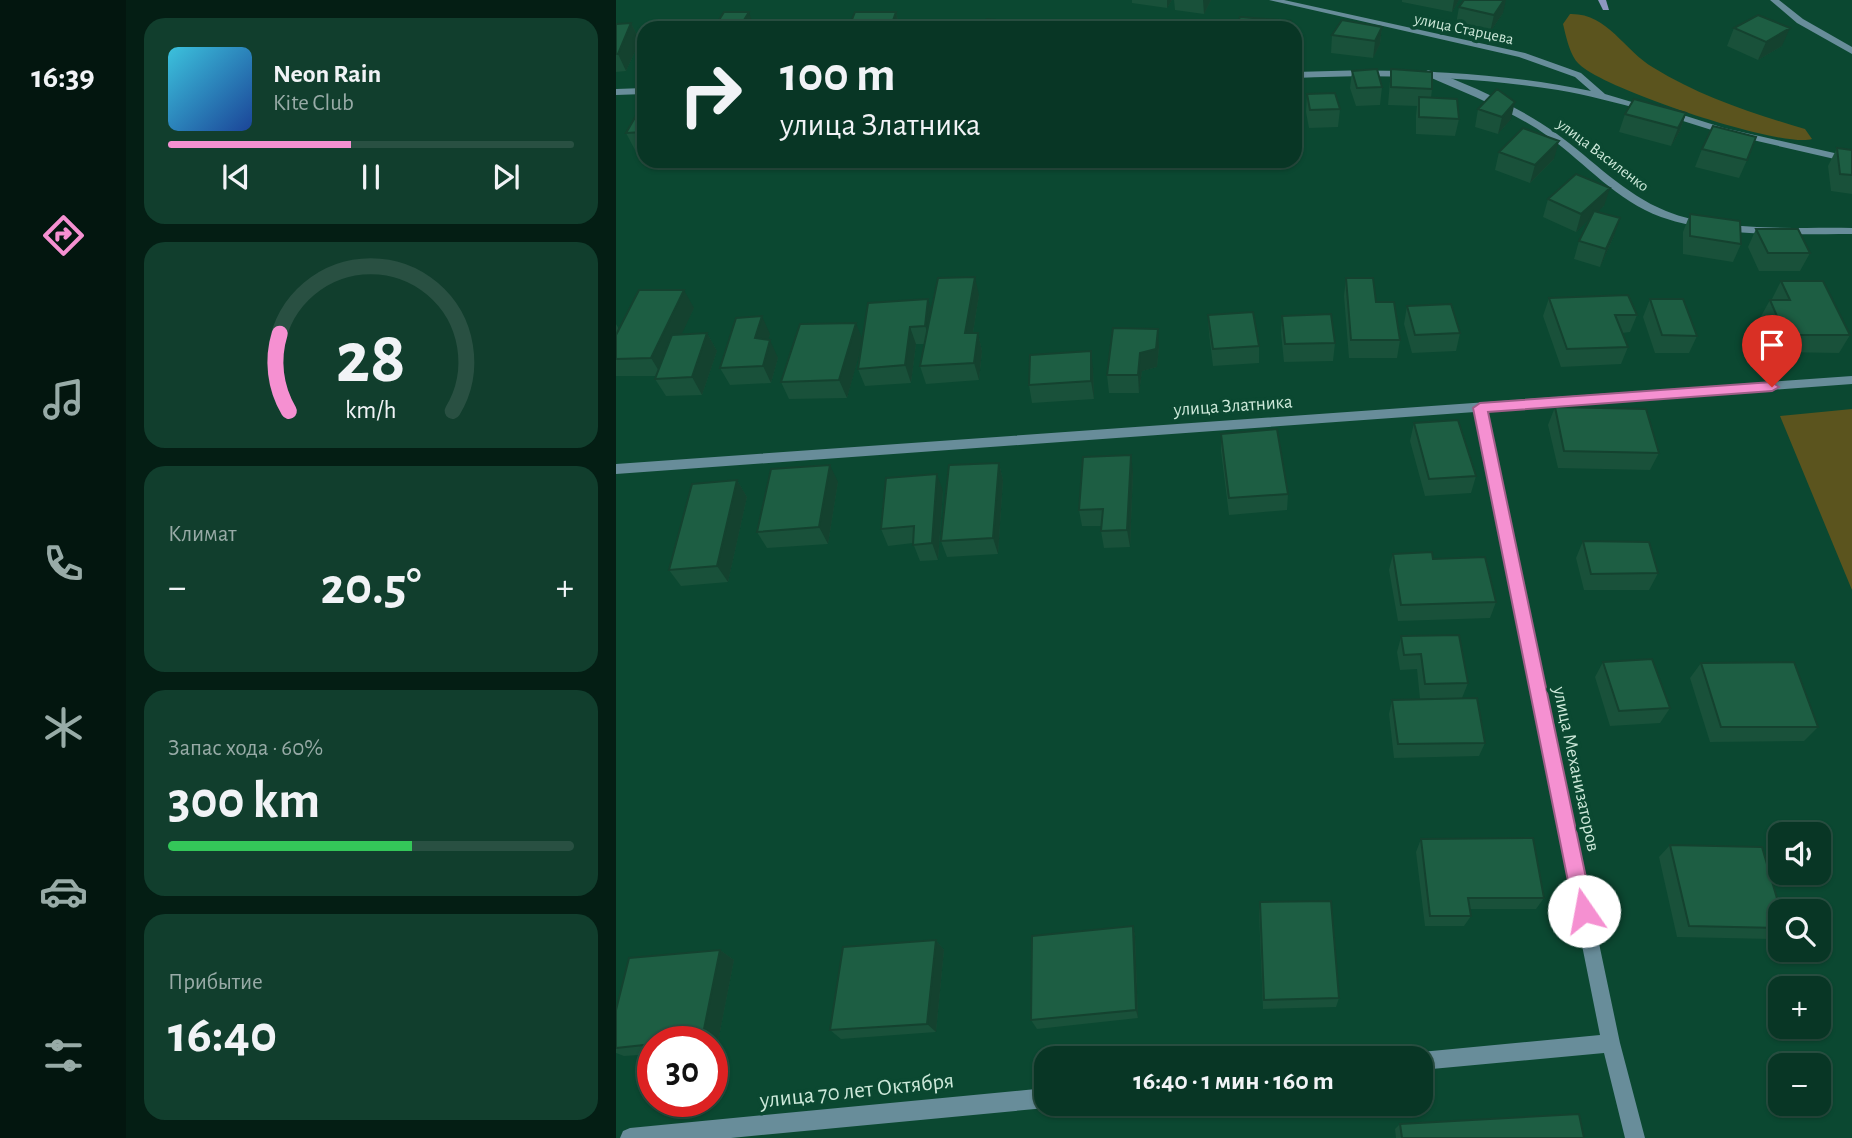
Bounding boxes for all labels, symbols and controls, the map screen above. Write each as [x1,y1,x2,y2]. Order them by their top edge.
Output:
street label: улица Старцева [1412,10,1515,48]
icon: right [665,49,756,140]
text: 100 m [780,51,896,100]
text: 16:39 [31,61,95,93]
text: Neon Rain [273,61,381,87]
text: Kite Club [273,92,354,115]
text: улица Златника [780,109,981,141]
street label: улица Василенко [1553,115,1652,195]
icon: previous [217,158,255,196]
icon: pause [352,158,390,196]
icon: next [487,158,525,196]
icon: directions [39,211,88,260]
pin [1742,315,1802,387]
text: 28 [336,323,406,396]
icon: arrive [1753,326,1791,364]
icon: music [39,375,88,424]
street label: улица Златника [1172,392,1293,420]
text: km/h [345,398,397,423]
text: Климат [168,523,237,546]
icon: phone [39,539,88,588]
text: 20.5° [320,561,422,613]
text: − [168,569,186,607]
text: + [556,569,574,607]
street label: улица Механизаторов [1549,684,1603,853]
icon: climate [39,703,88,752]
text: Запас хода · 60% [168,737,323,760]
text: 300 km [168,775,320,827]
map controls [1768,822,1831,1116]
button: sound [1768,822,1831,885]
icon: car [39,867,88,916]
position arrow [1547,874,1621,948]
button: search [1768,899,1831,962]
text: Прибытие [168,971,263,994]
button: + [1768,976,1831,1039]
text: 16:40 [168,1009,277,1061]
speed limit sign: 30 [637,1026,728,1117]
icon: filters [39,1031,88,1080]
button: − [1768,1053,1831,1116]
text: 16:40 · 1 мин · 160 m [1133,1068,1334,1094]
street label: улица 70 лет Октября [758,1069,955,1113]

